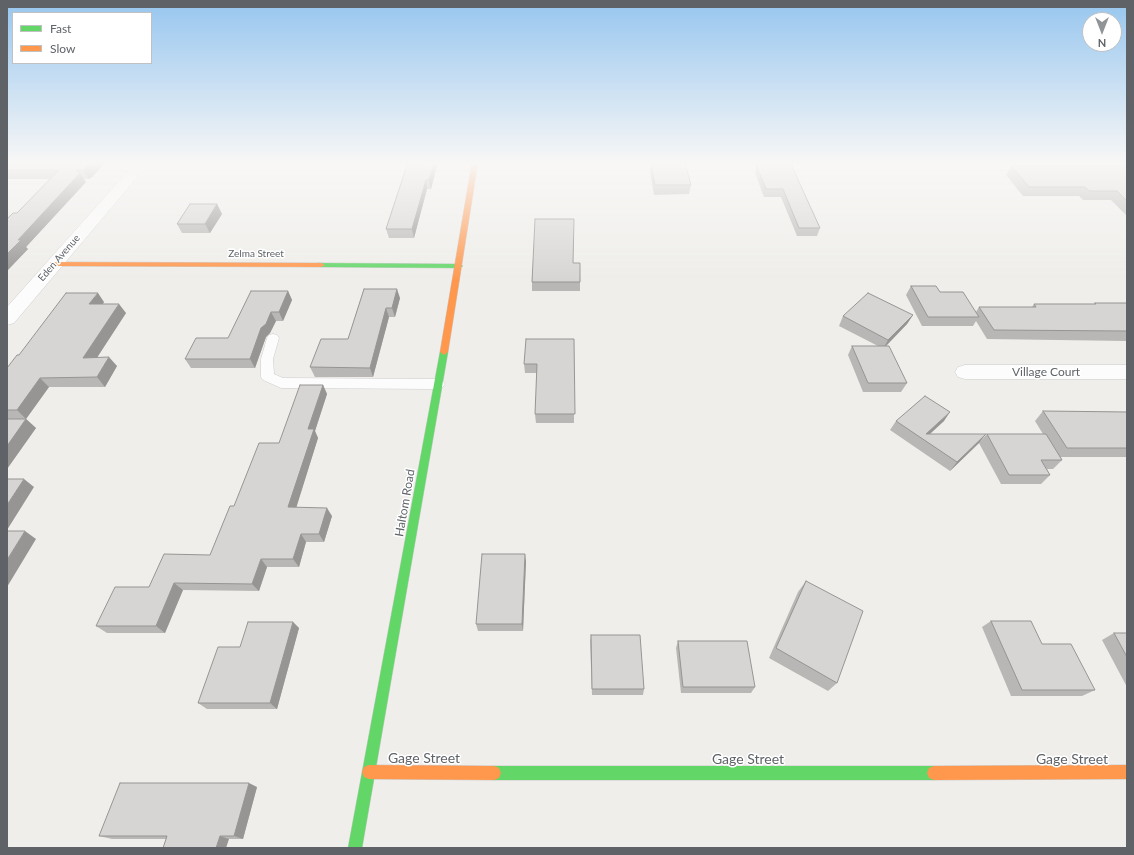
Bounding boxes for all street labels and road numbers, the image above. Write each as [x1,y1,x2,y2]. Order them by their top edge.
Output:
street label: Eden Avenue [36,232,82,284]
street label: Zelma Street [228,248,284,260]
street label: Village Court [1012,365,1080,379]
street label: Haltom Road [392,468,418,538]
street label: Gage Street [388,750,460,766]
street label: Gage Street [712,751,784,767]
street label: Gage Street [1036,751,1108,767]

